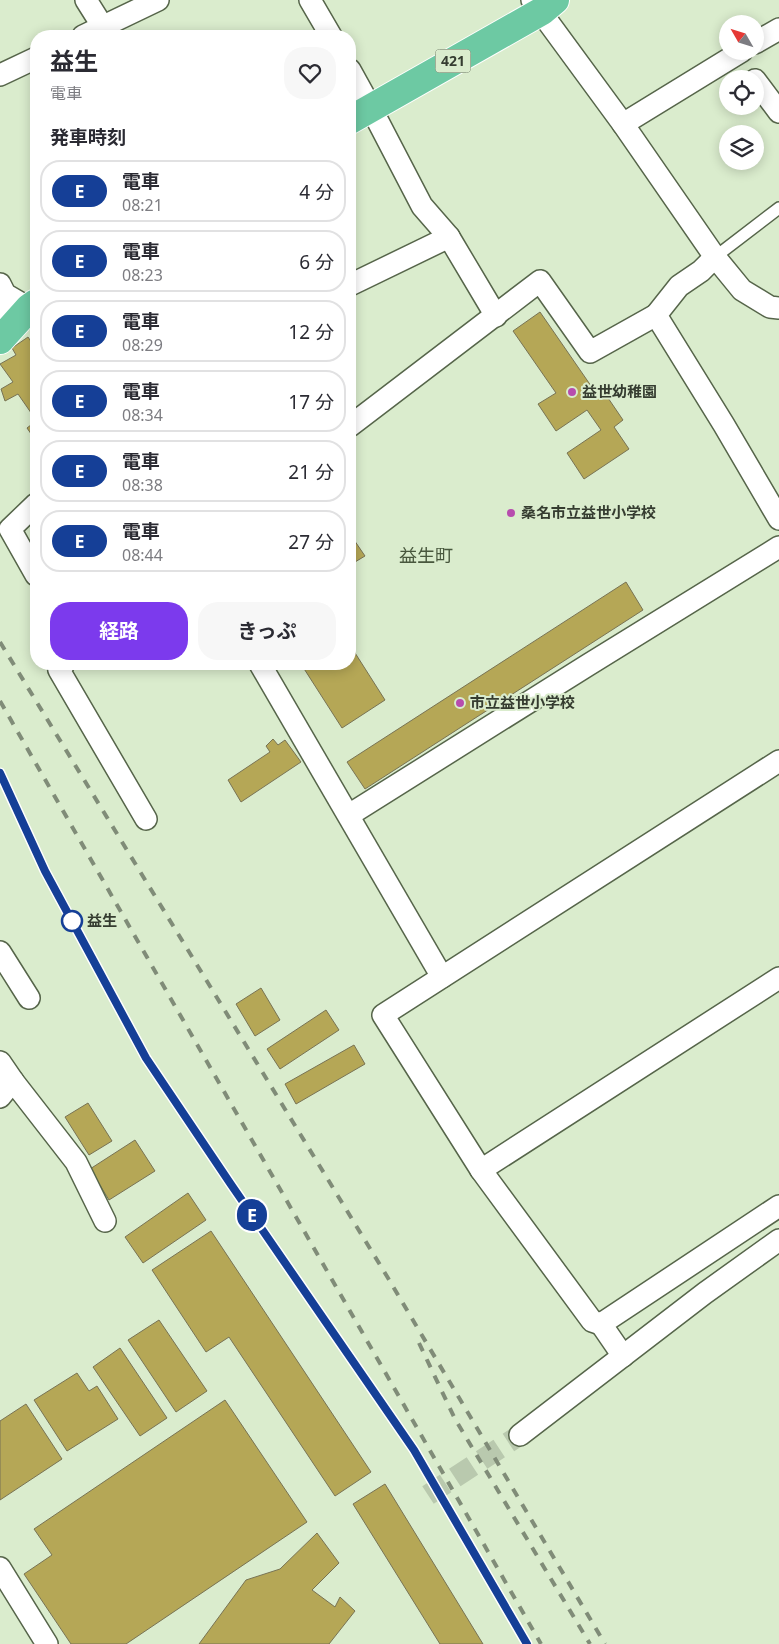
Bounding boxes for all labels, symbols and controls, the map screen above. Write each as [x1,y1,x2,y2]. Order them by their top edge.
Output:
north arrow [719,15,764,60]
map controls [719,15,764,170]
text: 益生 [50,44,98,77]
button: heart [284,47,336,99]
road number: 421 [436,49,470,72]
button: locate [719,70,764,115]
text: 電車 [50,82,82,104]
text: 発車時刻 [50,124,126,150]
button: layers [719,125,764,170]
text: 電車 [122,168,160,194]
text: E [74,179,85,203]
text: 4 分 [299,179,334,205]
text: 08:21 [122,194,163,216]
text: 電車 [122,238,160,264]
text: E [74,249,85,273]
text: 6 分 [299,249,334,275]
text: 08:23 [122,264,163,286]
text: 電車 [122,308,160,334]
text: E [74,319,85,343]
text: 12 分 [288,319,334,345]
text: 08:29 [122,334,163,356]
text: 電車 [122,378,160,404]
place label: 益世幼稚園 [582,381,657,401]
marker: 益世幼稚園 [566,386,578,398]
text: E [74,389,85,413]
text: 17 分 [288,389,334,415]
text: 08:34 [122,404,163,426]
text: 電車 [122,448,160,474]
text: E [74,459,85,483]
text: 21 分 [288,459,334,485]
text: 08:38 [122,474,163,496]
place label: 桑名市立益世小学校 [521,502,656,522]
marker: 桑名市立益世小学校 [505,507,517,519]
text: 電車 [122,518,160,544]
text: E [74,529,85,553]
text: 27 分 [288,529,334,555]
district label: 益生町 [399,543,453,567]
text: 08:44 [122,544,163,566]
button: 経路 [50,602,188,660]
button: きっぷ [198,602,336,660]
place label: 市立益世小学校 [470,692,575,712]
marker: 市立益世小学校 [454,697,466,709]
marker: 益生 [61,910,83,932]
place label: 益生 [87,910,117,930]
line badge: E [236,1199,268,1231]
text: E [247,1203,257,1227]

